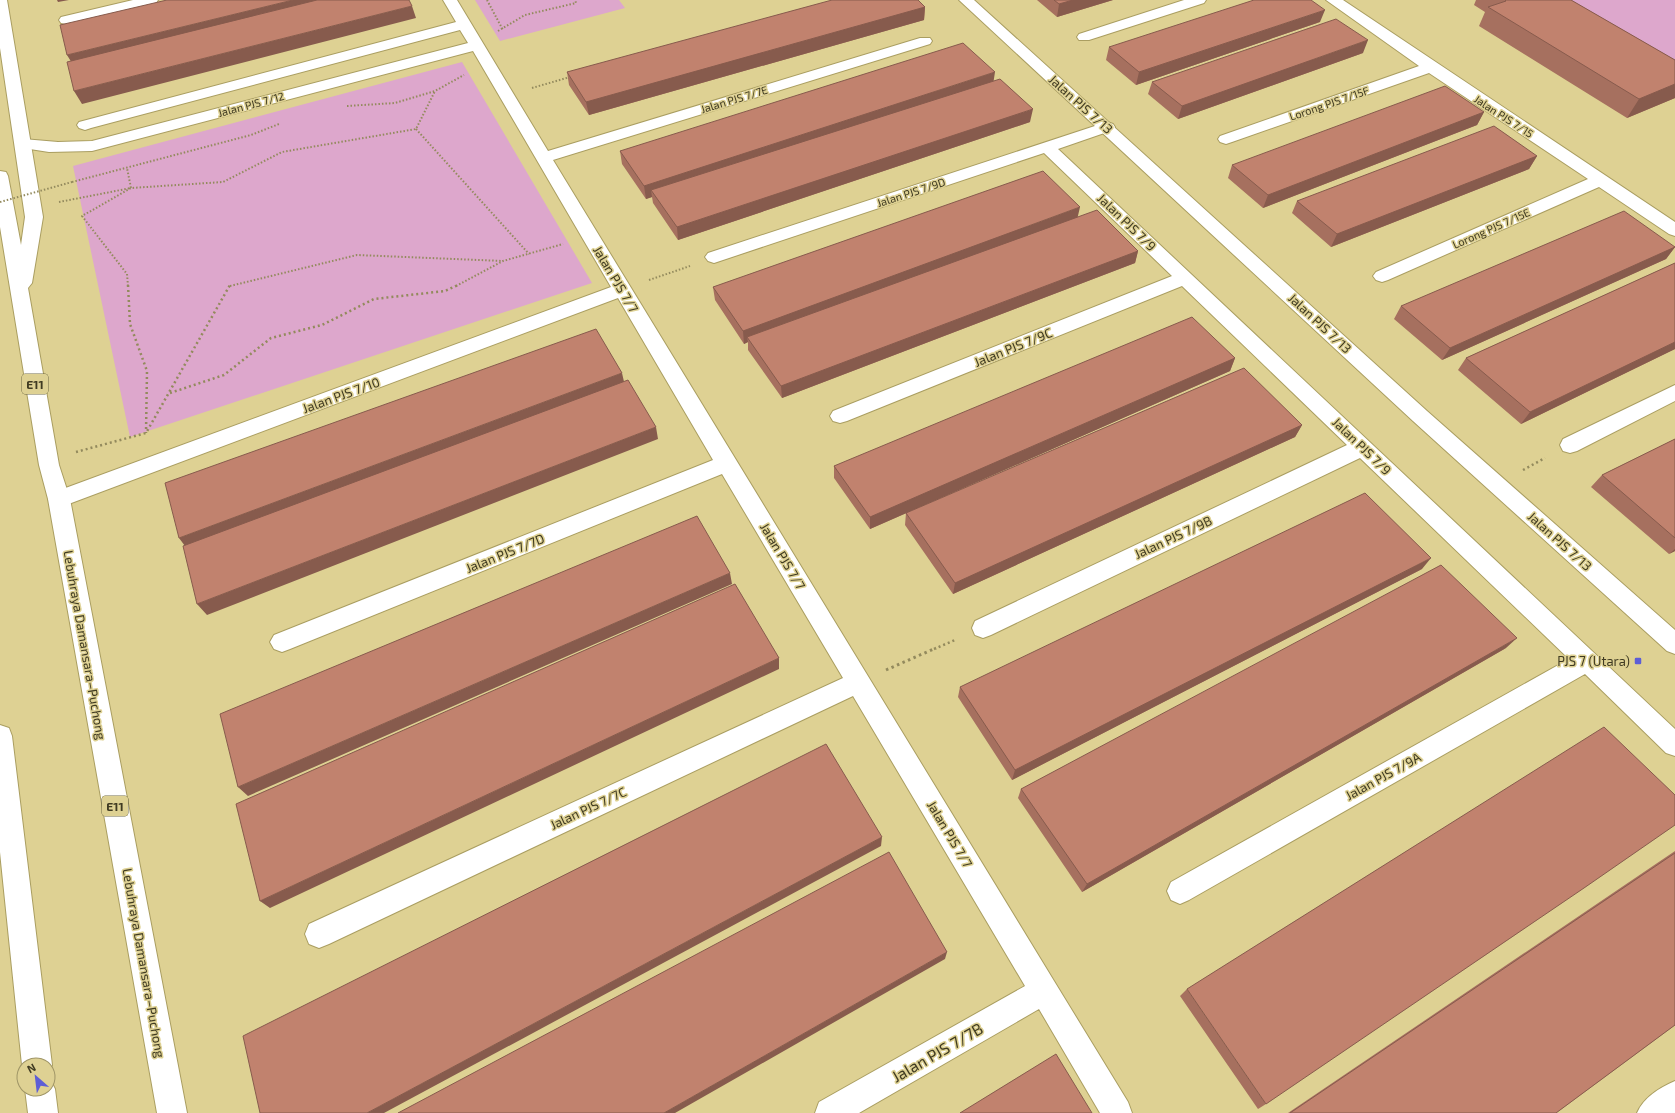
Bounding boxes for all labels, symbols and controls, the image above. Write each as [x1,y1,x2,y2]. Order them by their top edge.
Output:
street label: Jalan PJS 7/13 [1046,71,1116,137]
street label: Jalan PJS 7/7E [699,83,769,115]
street label: Lorong PJS 7/15F [1288,83,1371,123]
street label: Jalan PJS 7/12 [216,89,286,119]
street label: Jalan PJS 7/15 [1472,92,1536,140]
street label: Jalan PJS 7/9D [875,175,947,209]
street label: Jalan PJS 7/9 [1094,190,1160,254]
street label: Lorong PJS 7/15E [1450,205,1532,251]
street label: Jalan PJS 7/7 [590,243,642,315]
street label: Jalan PJS 7/13 [1285,290,1355,356]
street label: Jalan PJS 7/9C [972,324,1054,370]
road number: E11 [22,374,48,394]
street label: Jalan PJS 7/10 [300,374,382,416]
street label: Jalan PJS 7/9 [1329,414,1395,478]
street label: Jalan PJS 7/13 [1525,508,1595,574]
street label: Jalan PJS 7/9B [1132,512,1214,562]
street label: Jalan PJS 7/7 [757,520,809,592]
street label: Jalan PJS 7/7D [463,530,547,576]
street label: Lebuhraya Damansara–Puchong [60,549,110,741]
place label: PJS 7 (Utara) [1557,653,1630,669]
marker: PJS 7 (Utara) [1633,656,1643,666]
street label: Jalan PJS 7/9A [1343,749,1423,803]
street label: Jalan PJS 7/7C [547,783,629,833]
road number: E11 [102,796,128,816]
street label: Jalan PJS 7/7 [924,798,976,870]
street label: Lebuhraya Damansara–Puchong [119,867,169,1059]
street label: Jalan PJS 7/7B [888,1018,986,1086]
north arrow [16,1057,56,1097]
text: N [25,1060,38,1075]

